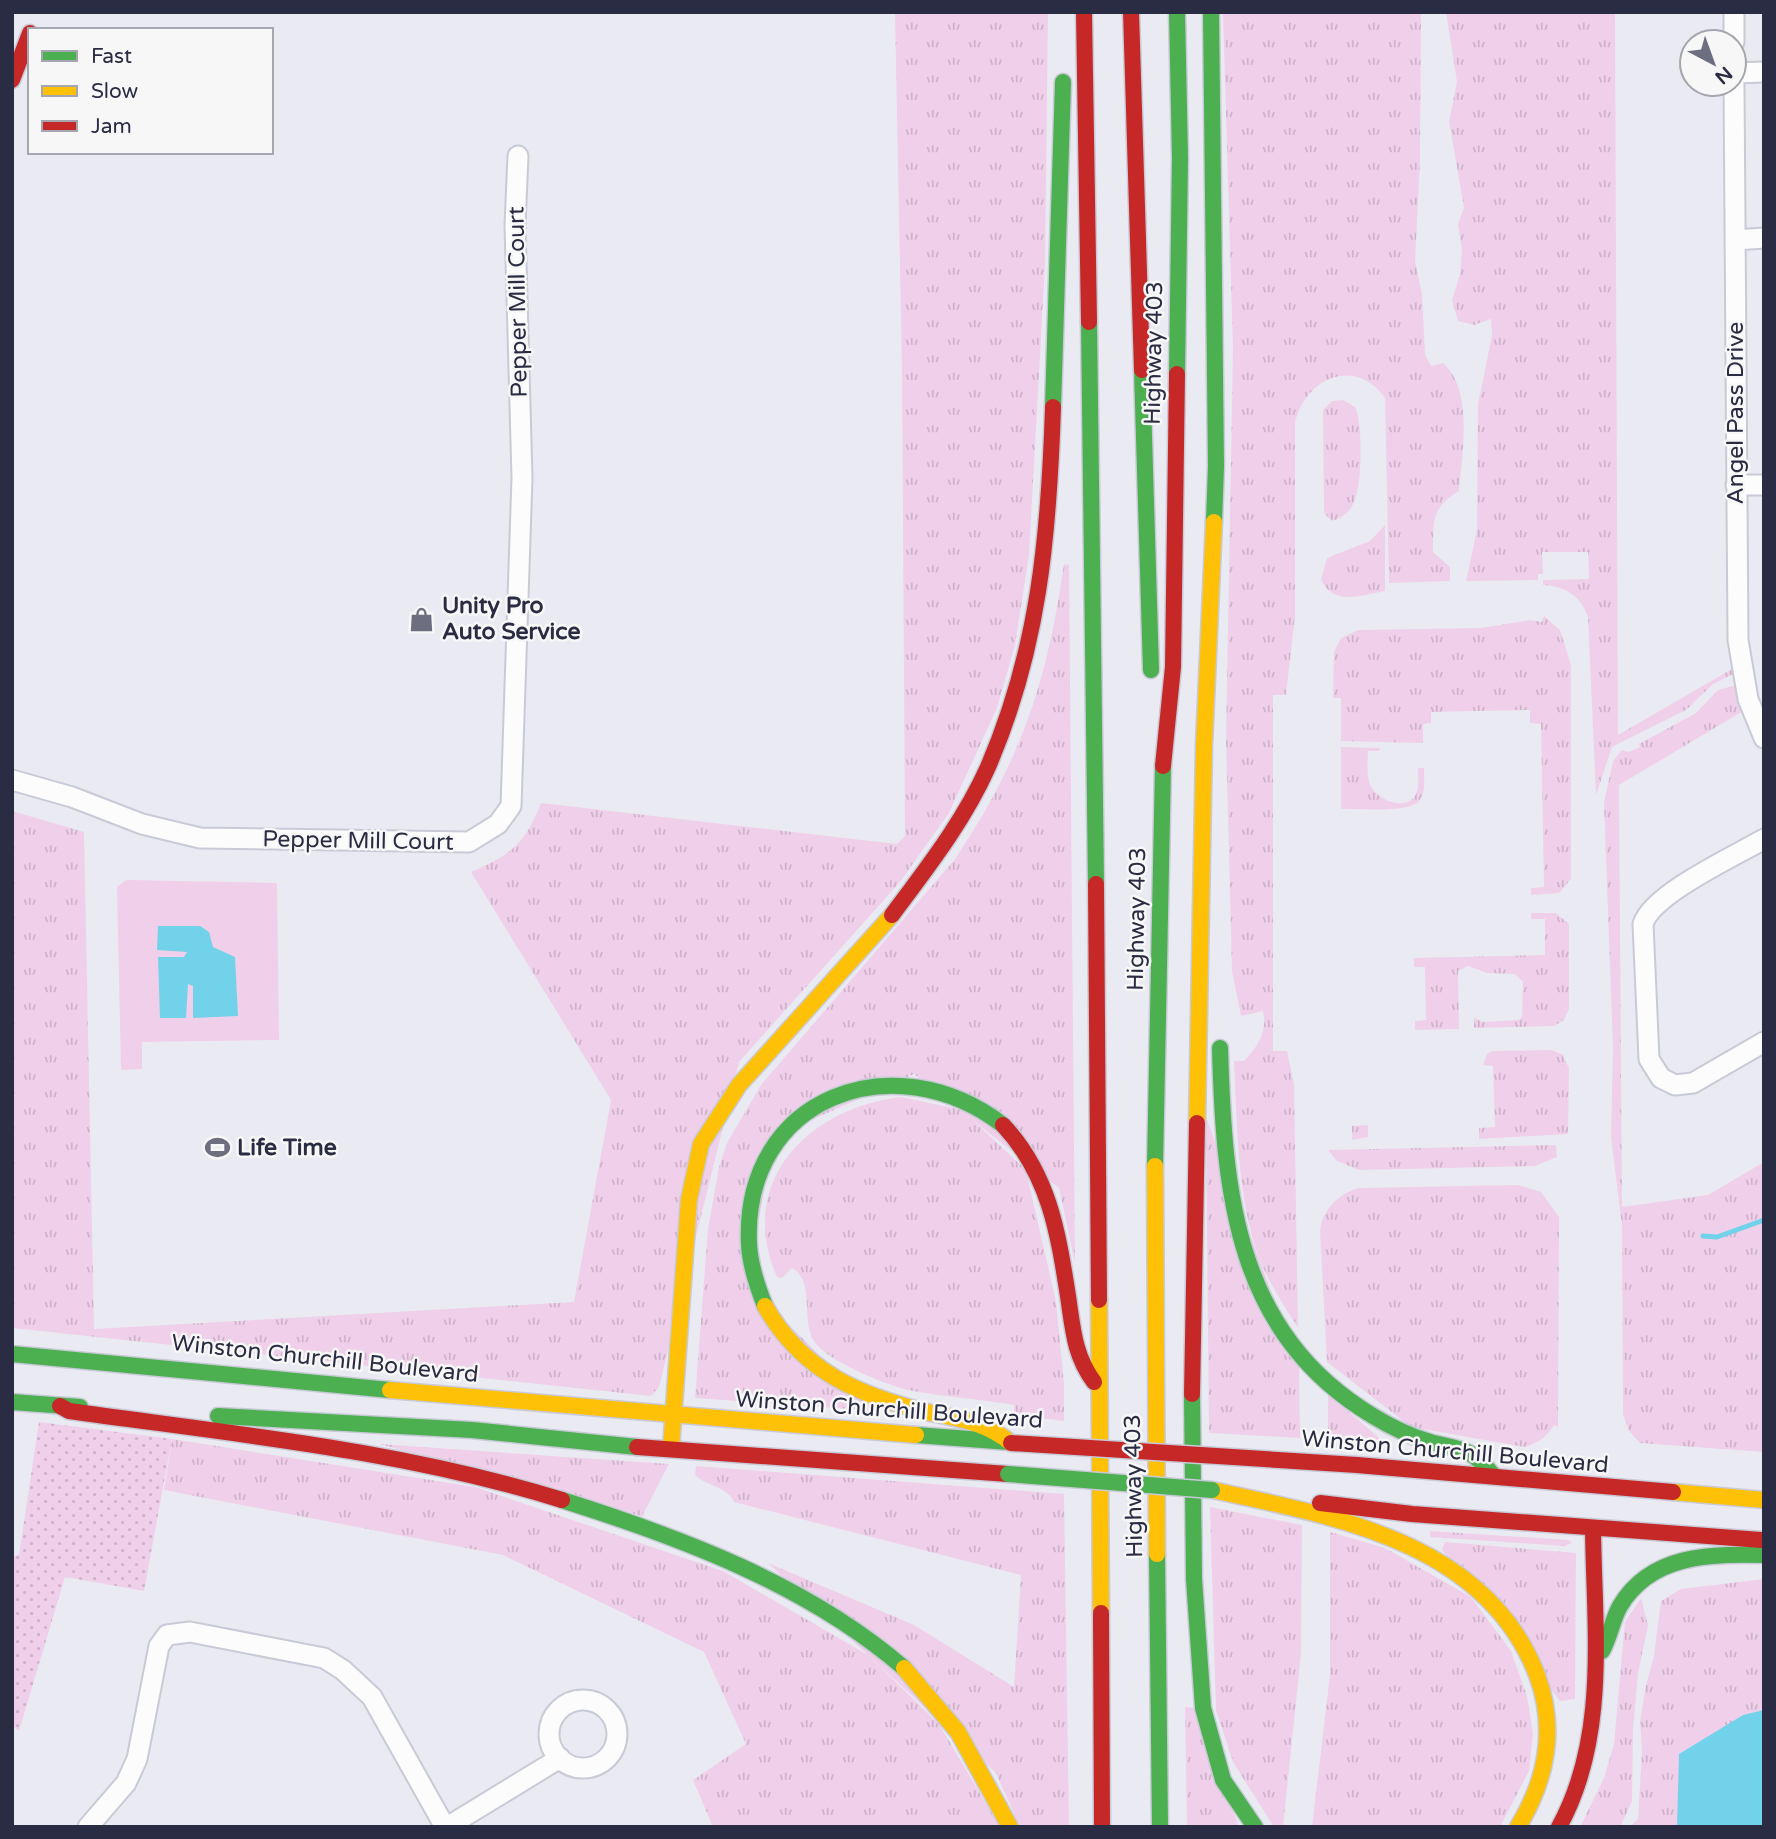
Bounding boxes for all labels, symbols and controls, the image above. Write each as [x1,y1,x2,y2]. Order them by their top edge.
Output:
legend [28,28,273,154]
north arrow [1678,28,1748,98]
text: Fast [91,44,132,69]
text: N [1711,62,1736,88]
text: Slow [91,79,139,104]
text: Jam [91,114,132,139]
street label: Pepper Mill Court [502,206,534,398]
street label: Highway 403 [1139,281,1169,425]
street label: Angel Pass Drive [1722,322,1750,504]
place label: Unity Pro Auto Service [442,592,581,646]
shop icon: Unity Pro Auto Service [408,605,436,633]
street label: Pepper Mill Court [262,825,454,857]
street label: Highway 403 [1122,847,1152,991]
sports icon: Life Time [203,1134,231,1162]
place label: Life Time [237,1134,337,1162]
street label: Winston Churchill Boulevard [170,1329,480,1389]
street label: Winston Churchill Boulevard [734,1385,1044,1435]
street label: Highway 403 [1119,1414,1149,1558]
street label: Winston Churchill Boulevard [1300,1425,1610,1479]

